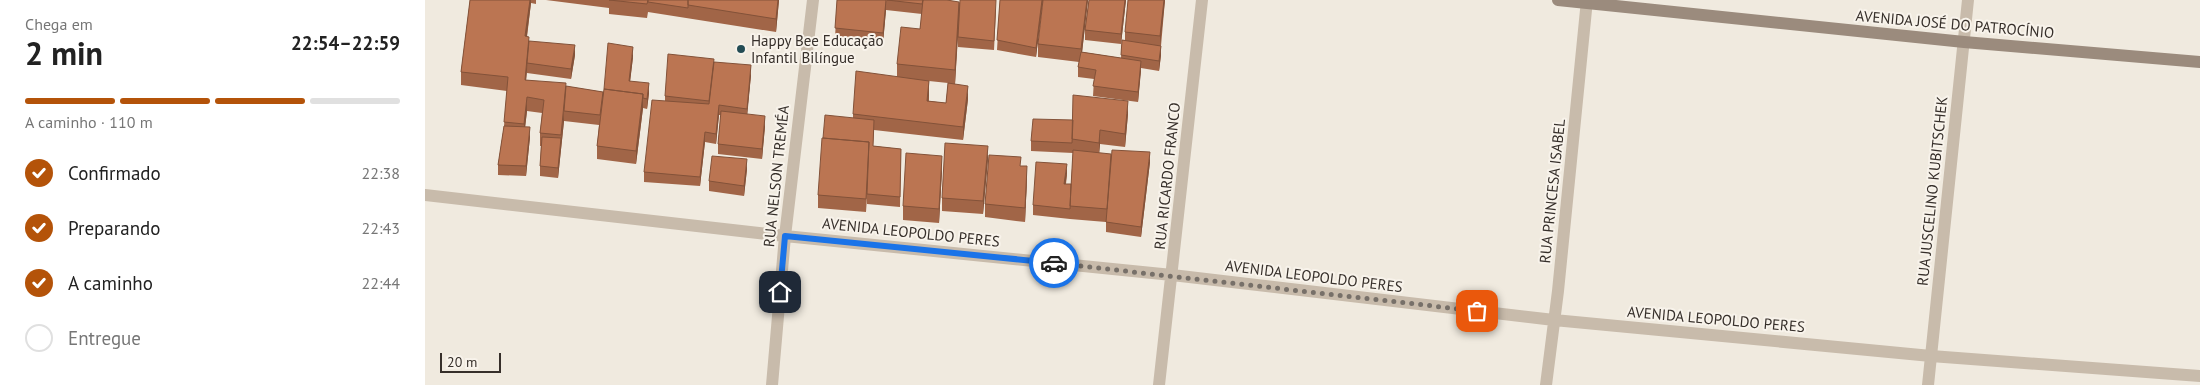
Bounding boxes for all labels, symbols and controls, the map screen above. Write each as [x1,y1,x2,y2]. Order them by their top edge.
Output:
street label: AVENIDA JOSÉ DO PATROCÍNIO [1855,6,2055,42]
text: Chega em [25,14,93,34]
text: 22:54–22:59 [291,31,400,55]
place label: Happy Bee Educação Infantil Bilíngue [751,31,884,67]
text: 2 min [25,32,103,74]
marker: Happy Bee Educação Infantil Bilíngue [735,43,747,55]
street label: RUA JUSCELINO KUBITSCHEK [1913,95,1951,287]
street label: RUA RICARDO FRANCO [1150,102,1184,250]
street label: RUA NELSON TREMÉA [759,104,793,248]
text: A caminho · 110 m [25,112,153,132]
street label: RUA PRINCESA ISABEL [1535,118,1569,264]
icon: check [25,159,53,187]
text: Confirmado [68,161,161,185]
text: 22:38 [362,163,400,183]
street label: AVENIDA LEOPOLDO PERES [821,213,1001,251]
icon: check [25,214,53,242]
text: Preparando [68,216,160,240]
text: 22:43 [362,218,400,238]
courier [1029,238,1079,288]
icon: car [1040,249,1068,277]
street label: AVENIDA LEOPOLDO PERES [1224,256,1404,296]
icon: check [25,269,53,297]
text: A caminho [68,271,153,295]
pin [759,271,801,313]
text: 22:44 [362,273,400,293]
icon: home [766,278,794,306]
pin [1456,290,1498,332]
icon: bag [1463,297,1491,325]
street label: AVENIDA LEOPOLDO PERES [1626,302,1806,336]
text: Entregue [68,326,141,350]
scale bar [440,350,501,373]
text: 20 m [447,353,477,371]

